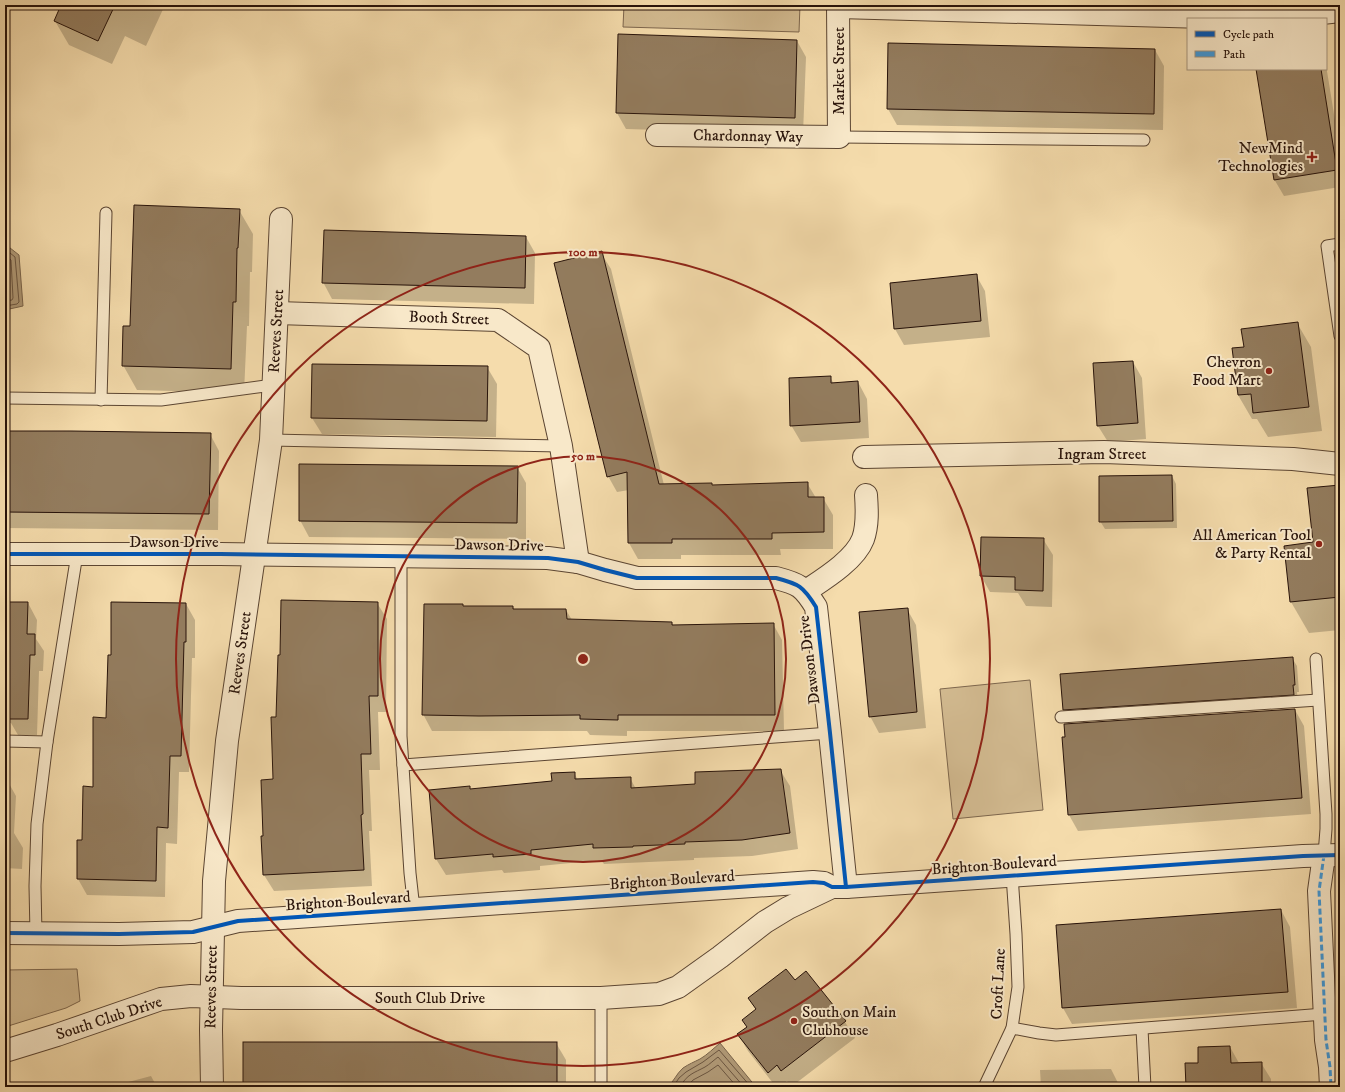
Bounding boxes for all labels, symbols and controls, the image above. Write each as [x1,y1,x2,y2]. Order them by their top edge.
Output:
legend [1187,18,1327,70]
street label: Market Street [829,27,849,115]
text: Cycle path [1223,27,1275,42]
text: Path [1223,47,1246,62]
street label: Chardonnay Way [693,125,804,147]
place label: NewMind Technologies [1218,138,1303,176]
marker: NewMind Technologies [1306,151,1318,163]
text: 100 m [569,245,597,260]
street label: Reeves Street [264,289,288,373]
street label: Booth Street [408,307,490,329]
place label: Chevron Food Mart [1192,352,1262,390]
marker: Chevron Food Mart [1264,366,1274,376]
street label: Ingram Street [1058,444,1146,464]
text: 50 m [570,449,595,464]
place label: All American Tool & Party Rental [1193,525,1311,563]
street label: Dawson Drive [129,532,219,552]
street label: Dawson Drive [454,534,544,556]
marker: All American Tool & Party Rental [1314,539,1324,549]
street label: Reeves Street [224,610,256,696]
street label: Dawson Drive [794,614,824,706]
centre of rings [576,652,590,666]
street label: Brighton Boulevard [931,851,1057,879]
street label: Brighton Boulevard [609,866,735,894]
street label: Brighton Boulevard [285,887,411,915]
street label: Reeves Street [200,945,222,1029]
street label: Croft Lane [986,948,1010,1020]
street label: South Club Drive [375,988,486,1008]
street label: South Club Drive [53,991,165,1045]
place label: South on Main Clubhouse [802,1002,897,1040]
marker: South on Main Clubhouse [789,1016,799,1026]

